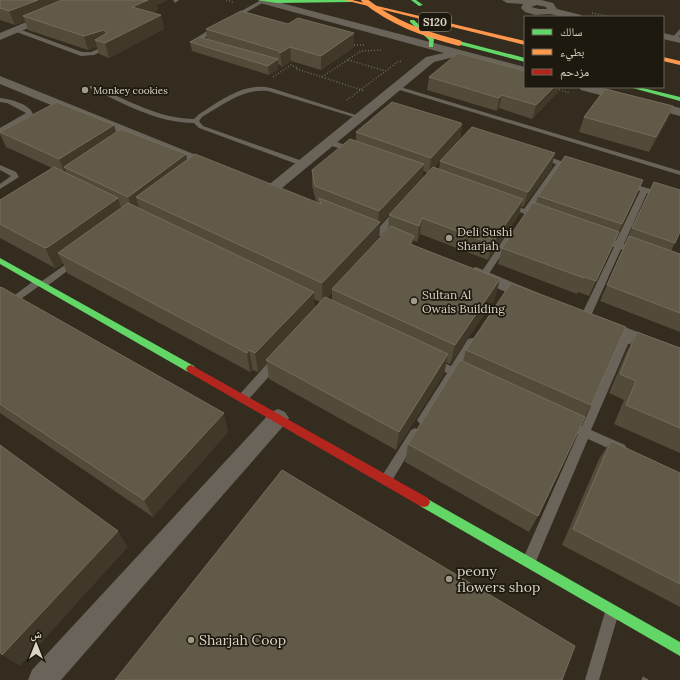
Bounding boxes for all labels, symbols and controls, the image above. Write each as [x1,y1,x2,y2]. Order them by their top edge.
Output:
road number: S120 [419,13,451,31]
legend [524,16,664,88]
text: سالك [560,24,582,39]
text: بطيء [560,44,584,62]
text: مزدحم [560,64,589,80]
place label: Monkey cookies [93,84,168,97]
marker: Monkey cookies [80,85,90,95]
place label: Deli Sushi Sharjah [457,224,512,253]
marker: Deli Sushi Sharjah [444,233,454,243]
place label: Sultan Al Owais Building [422,287,505,316]
marker: Sultan Al Owais Building [409,296,419,306]
place label: peony flowers shop [457,562,540,596]
marker: peony flowers shop [444,574,454,584]
north arrow [16,624,56,664]
text: ش [30,627,42,642]
place label: Sharjah Coop [199,631,286,649]
marker: Sharjah Coop [186,635,196,645]

